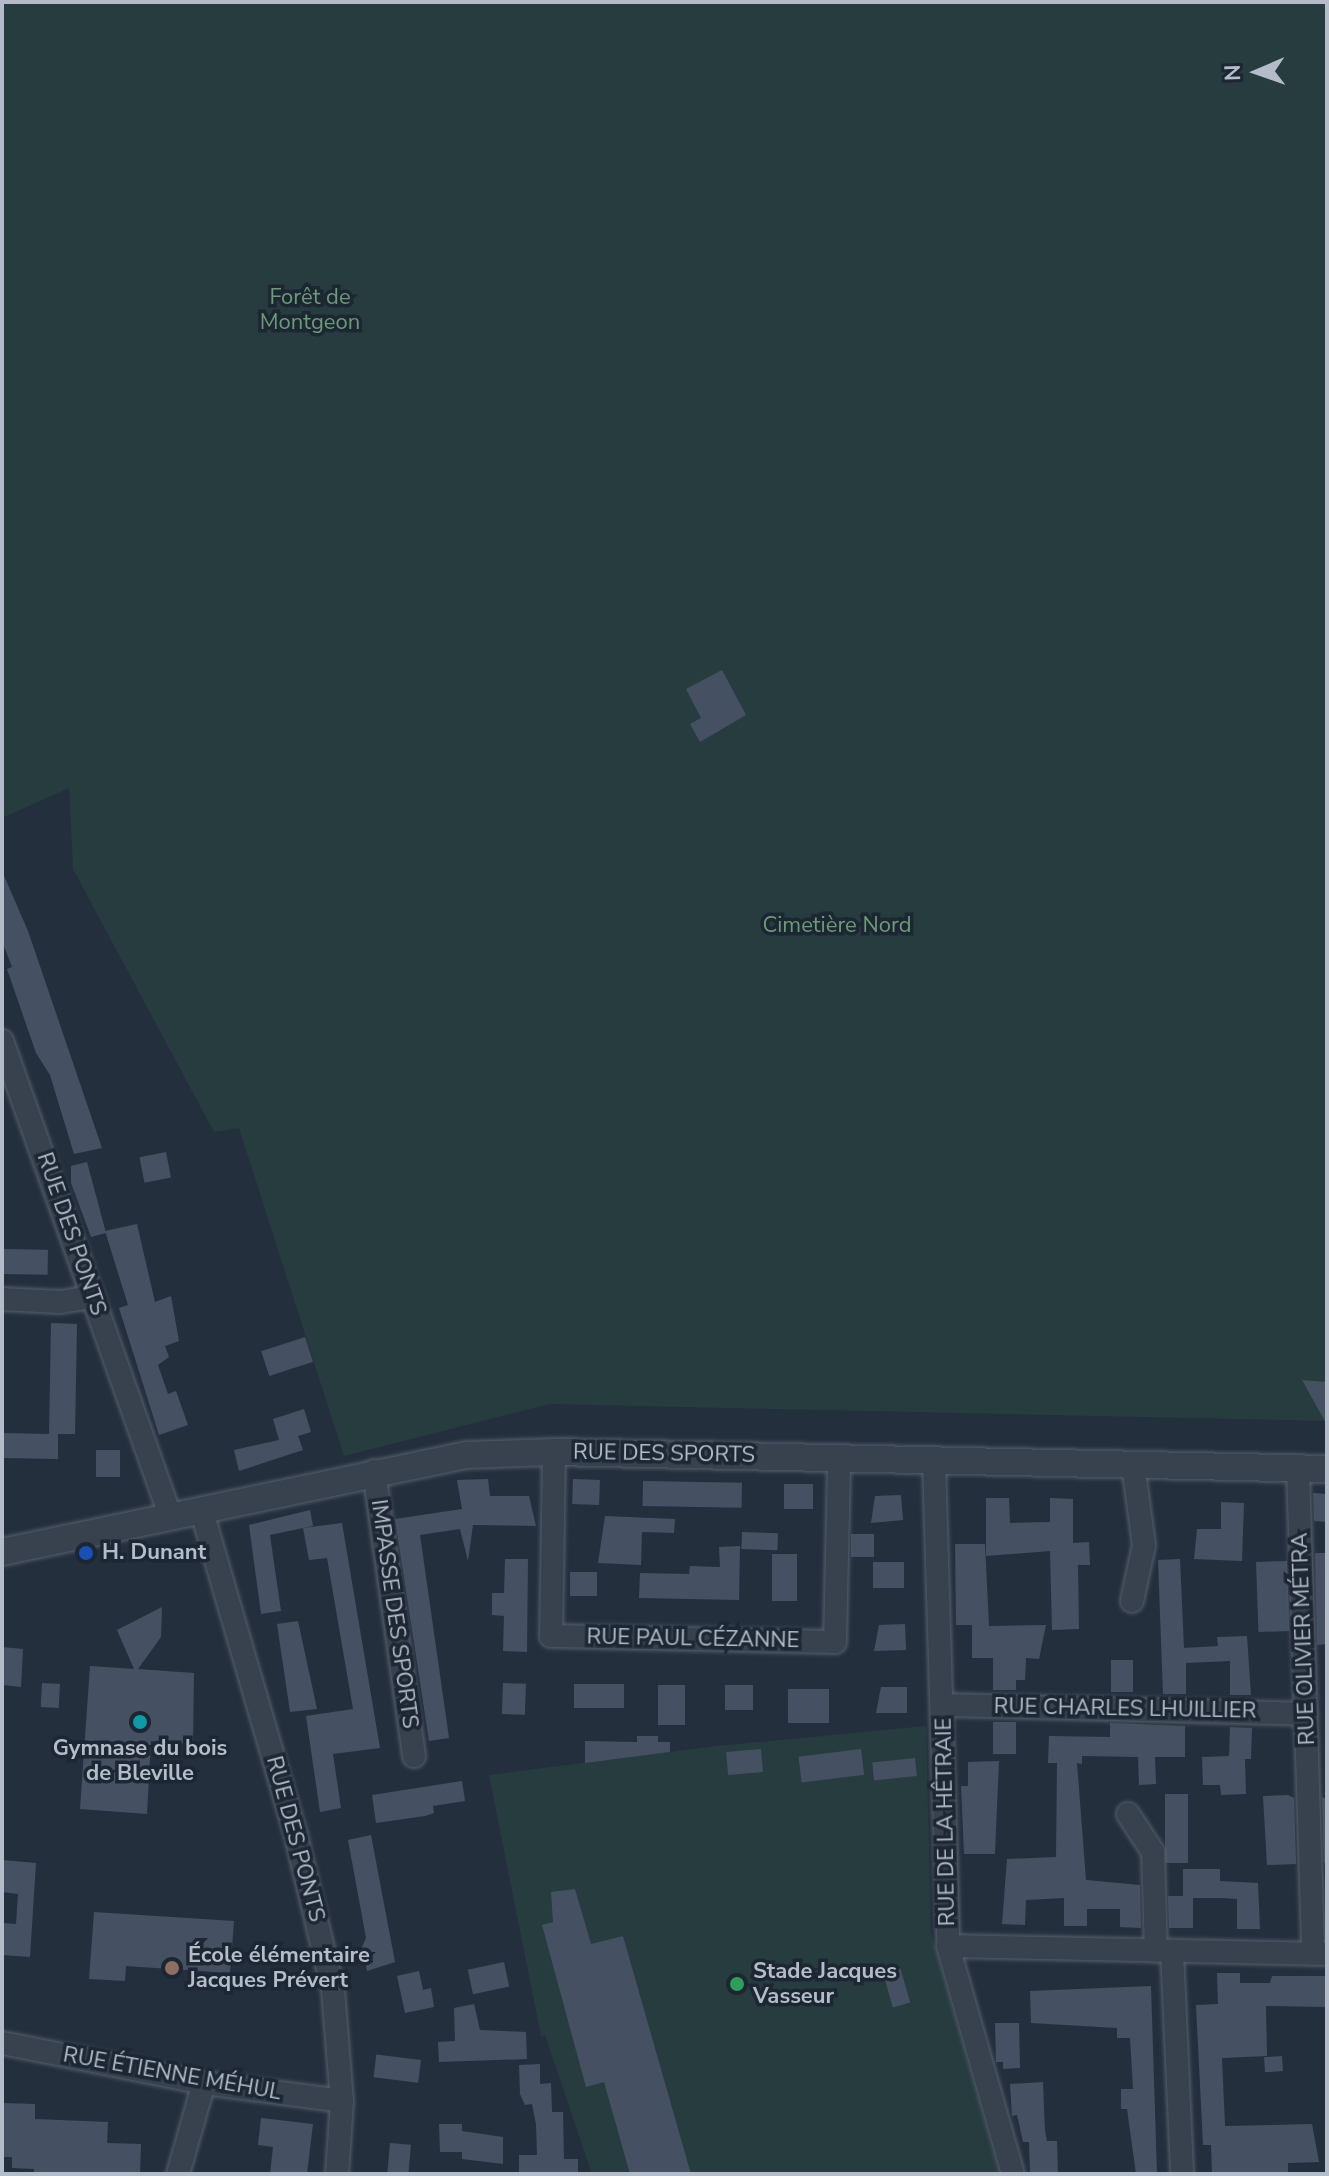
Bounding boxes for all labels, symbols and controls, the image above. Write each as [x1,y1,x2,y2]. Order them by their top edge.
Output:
north arrow [1217,32,1297,112]
text: N [1218,64,1248,82]
park label: Forêt de Montgeon [260,284,360,336]
park label: Cimetière Nord [762,913,912,939]
street label: RUE DES PONTS [31,1149,111,1319]
street label: RUE DES SPORTS [573,1439,755,1469]
street label: IMPASSE DES SPORTS [365,1498,423,1730]
street label: RUE OLIVIER MÉTRA [1287,1532,1321,1746]
place label: H. Dunant [102,1540,206,1566]
marker: H. Dunant [77,1544,95,1562]
street label: RUE PAUL CÉZANNE [586,1624,800,1654]
street label: RUE CHARLES LHUILLIER [993,1694,1257,1724]
marker: Gymnase du bois de Bleville [131,1713,149,1731]
street label: RUE DE LA HÊTRAIE [931,1717,961,1927]
place label: Gymnase du bois de Bleville [53,1735,227,1786]
street label: RUE DES PONTS [260,1753,330,1925]
place label: École élémentaire Jacques Prévert [188,1942,370,1994]
place label: Stade Jacques Vasseur [753,1958,897,2010]
marker: École élémentaire Jacques Prévert [163,1959,181,1977]
marker: Stade Jacques Vasseur [728,1975,746,1993]
street label: RUE ÉTIENNE MÉHUL [61,2042,283,2106]

